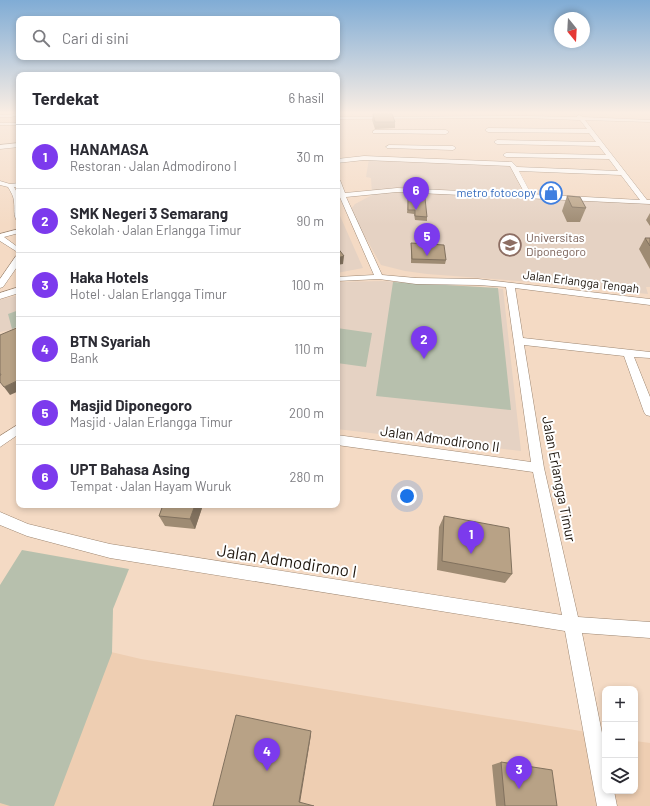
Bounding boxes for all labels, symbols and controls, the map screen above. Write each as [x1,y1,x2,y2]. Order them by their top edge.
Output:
north arrow [554,12,590,48]
search box [16,16,340,60]
icon: search [30,27,52,49]
text: Cari di sini [62,29,129,47]
text: Terdekat [32,88,99,108]
text: 6 hasil [288,90,324,106]
text: HANAMASA [70,140,149,158]
text: 1 [43,149,47,165]
text: 30 m [297,149,324,165]
text: Restoran · Jalan Admodirono I [70,158,237,174]
pin: 6 [403,177,429,210]
shop icon: metro fotocopy [538,180,564,206]
place label: metro fotocopy [457,185,536,199]
text: SMK Negeri 3 Semarang [70,204,228,222]
text: 2 [41,213,49,229]
text: 90 m [297,213,324,229]
text: Sekolah · Jalan Erlangga Timur [70,222,241,238]
pin: 5 [414,223,440,256]
place label: Universitas Diponegoro [526,230,586,258]
school or university icon: Universitas Diponegoro [497,232,523,258]
street label: Jalan Erlangga Tengah [522,267,640,295]
text: Haka Hotels [70,268,148,286]
text: 3 [41,277,49,293]
text: 100 m [291,277,324,293]
text: Hotel · Jalan Erlangga Timur [70,286,227,302]
pin: 2 [411,326,437,359]
text: BTN Syariah [70,332,150,350]
text: 4 [41,341,49,357]
text: 110 m [294,341,324,357]
text: Bank [70,350,98,366]
text: Masjid Diponegoro [70,396,192,414]
text: 5 [41,405,49,421]
text: 200 m [289,405,324,421]
text: Masjid · Jalan Erlangga Timur [70,414,232,430]
street label: Jalan Erlangga Timur [539,415,580,543]
street label: Jalan Admodirono II [379,422,501,455]
text: UPT Bahasa Asing [70,460,190,478]
text: 6 [42,469,48,485]
text: 280 m [290,469,324,485]
text: Tempat · Jalan Hayam Wuruk [70,478,231,494]
your location [397,486,417,506]
pin: 1 [458,521,484,554]
street label: Jalan Admodirono I [216,539,359,581]
map controls [602,686,638,794]
button: + [602,686,638,722]
button: − [602,722,638,758]
pin: 4 [254,738,280,771]
pin: 3 [506,756,532,789]
button: layers [602,758,638,794]

